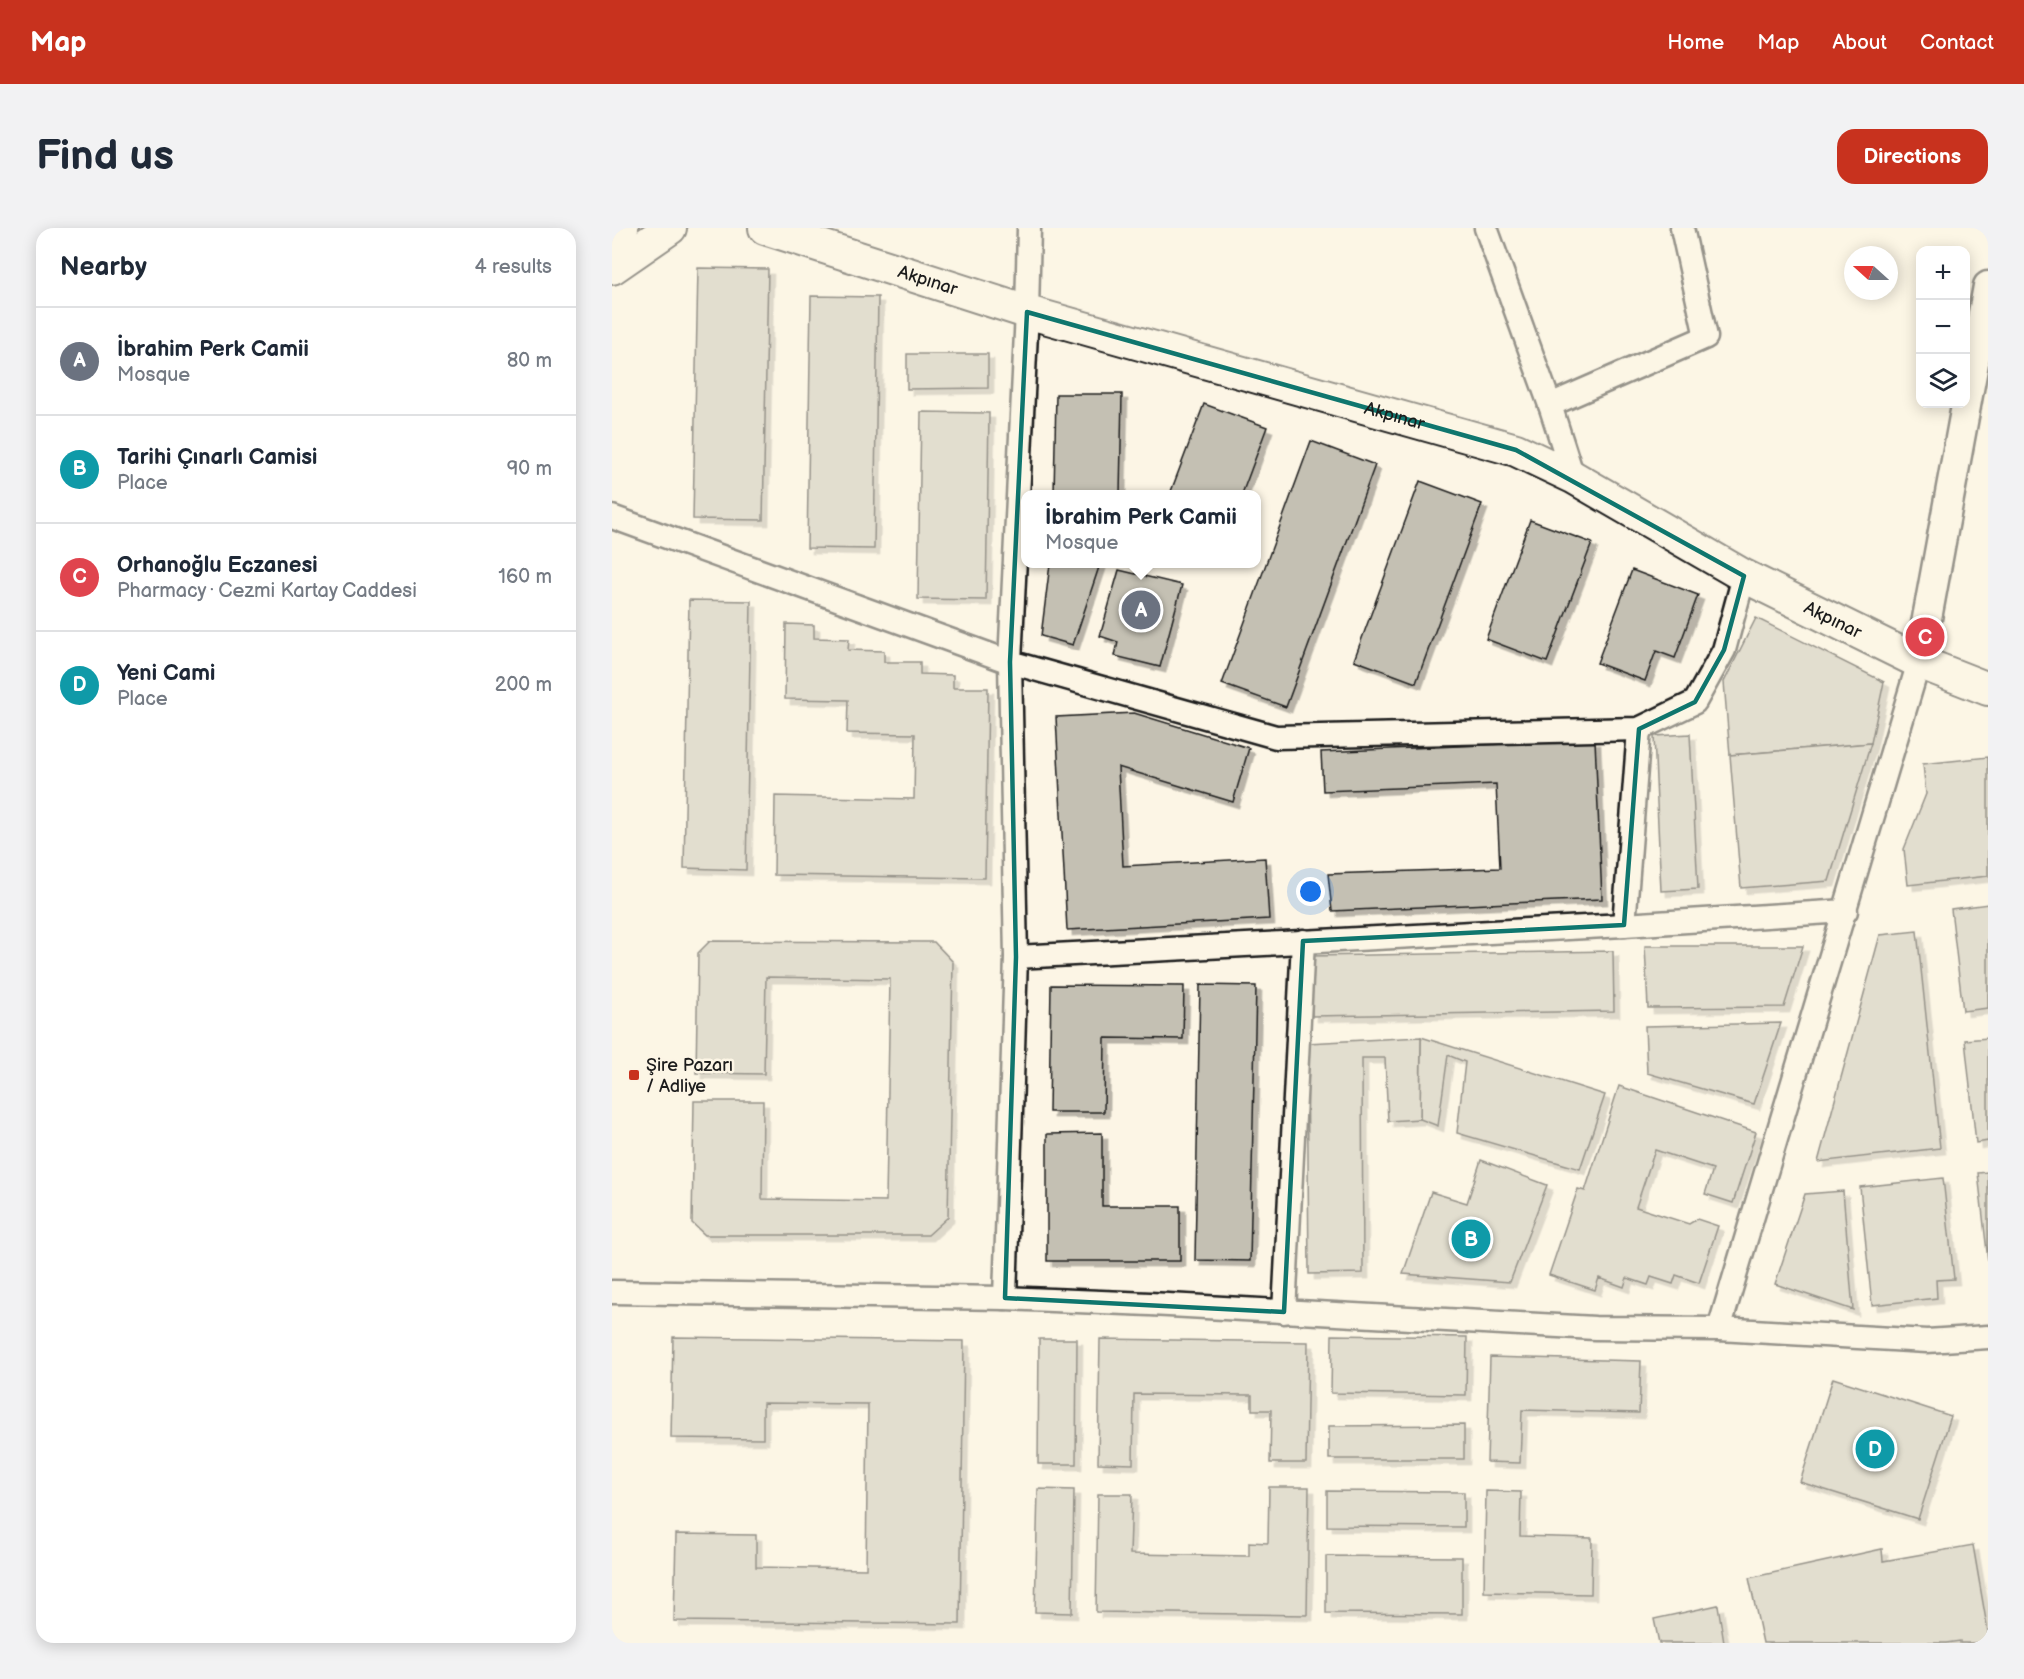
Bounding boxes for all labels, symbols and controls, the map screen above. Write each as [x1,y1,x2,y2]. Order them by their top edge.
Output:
text: Map [30,26,86,59]
text: Home [1667,30,1724,55]
text: Map [1757,30,1799,55]
text: About [1832,30,1887,55]
text: Contact [1920,30,1994,55]
button: Directions [1837,129,1988,184]
text: Find us [36,131,174,182]
north arrow [1844,246,1898,300]
map controls [1916,246,1970,408]
button: + [1916,246,1970,300]
text: Nearby [60,252,147,283]
text: 4 results [474,255,552,279]
street label: Akpınar [895,261,961,300]
button: − [1916,300,1970,354]
text: İbrahim Perk Camii [117,336,309,363]
text: A [73,349,86,373]
text: 80 m [507,349,552,373]
button: layers [1916,354,1970,408]
text: Mosque [117,363,190,387]
street label: Akpınar [1362,397,1427,434]
text: Tarihi Çınarlı Camisi [117,444,318,471]
text: B [72,457,87,481]
text: 90 m [507,457,552,481]
text: Place [117,471,168,495]
popup [1021,490,1261,568]
text: İbrahim Perk Camii [1045,504,1237,531]
text: Mosque [1045,531,1118,555]
text: Orhanoğlu Eczanesi [117,552,318,579]
text: C [72,565,87,589]
text: 160 m [498,565,552,589]
text: Pharmacy · Cezmi Kartay Caddesi [117,579,417,603]
pin: A [1122,588,1160,632]
street label: Akpınar [1801,597,1866,643]
pin: C [1906,614,1944,660]
text: Yeni Cami [117,660,215,687]
text: D [73,673,86,697]
text: 200 m [495,673,552,697]
text: Place [117,687,168,711]
your location [1296,877,1325,906]
place label: Şire Pazarı / Adliye [646,1055,733,1097]
marker: Şire Pazarı / Adliye [627,1068,641,1082]
pin: B [1452,1216,1490,1262]
pin: D [1856,1426,1894,1472]

